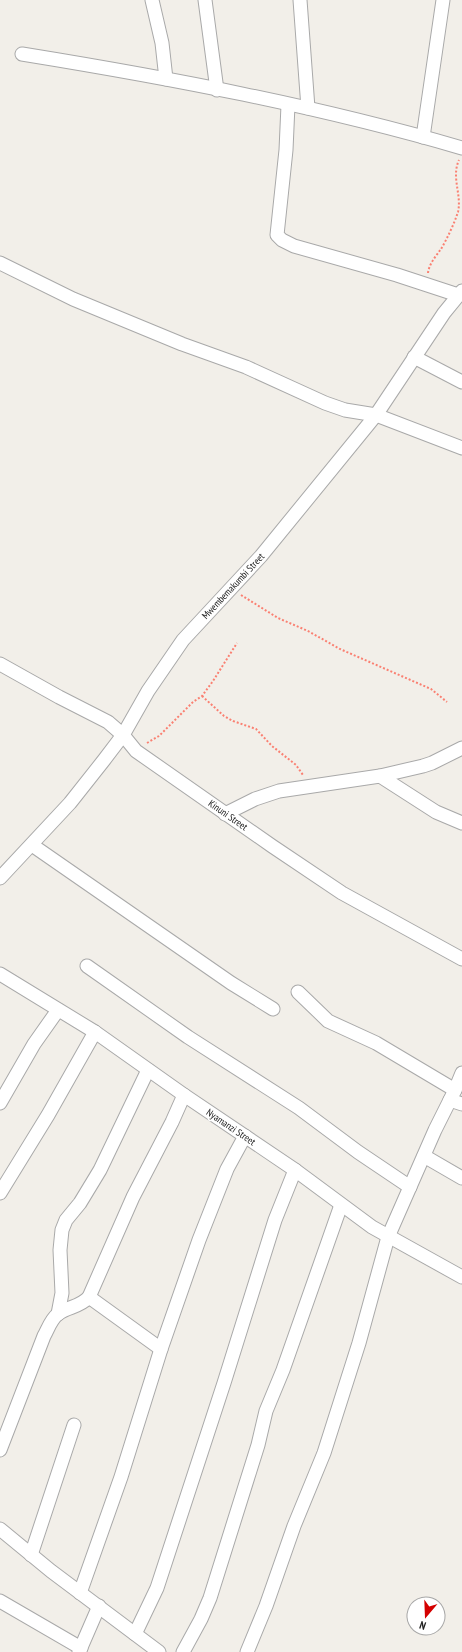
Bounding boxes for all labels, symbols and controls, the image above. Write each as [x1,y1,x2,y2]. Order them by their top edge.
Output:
street label: Mwembemakumbi Street [199,550,267,622]
street label: Kinuni Street [206,797,250,833]
street label: Nyamanzi Street [204,1106,258,1148]
north arrow [406,1596,446,1636]
text: N [418,1618,428,1633]

